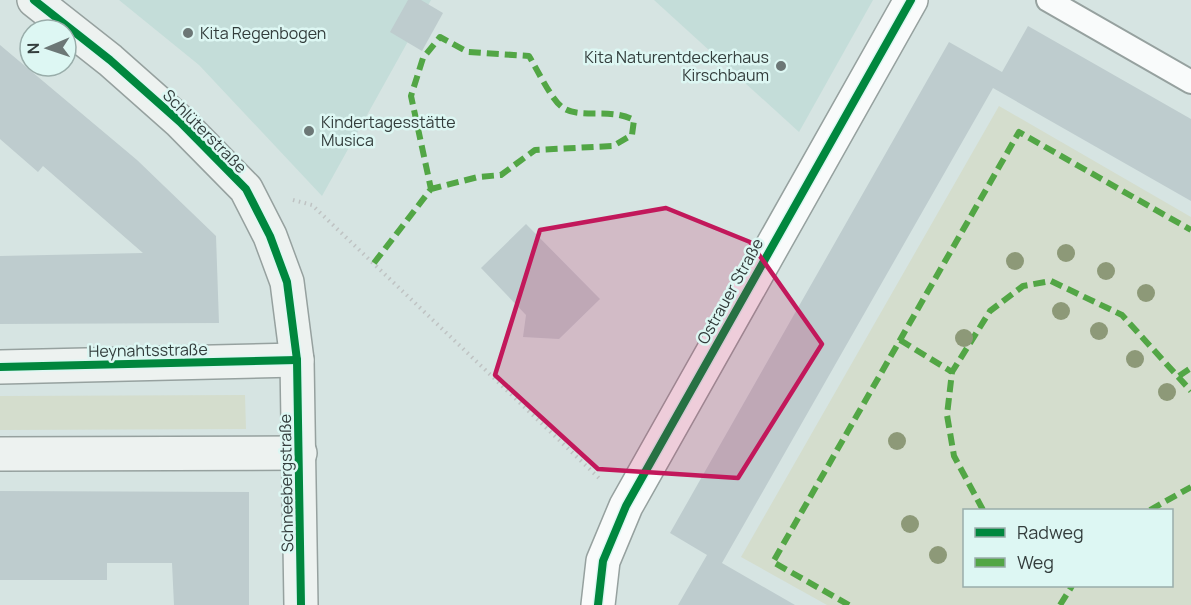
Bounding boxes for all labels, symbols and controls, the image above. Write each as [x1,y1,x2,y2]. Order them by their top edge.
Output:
north arrow [18,18,78,78]
place label: Kita Regenbogen [200,22,326,44]
marker: Kita Regenbogen [181,26,195,40]
text: N [22,42,44,55]
place label: Kita Naturentdeckerhaus Kirschbaum [584,46,769,86]
marker: Kita Naturentdeckerhaus Kirschbaum [774,59,788,73]
street label: Schlüterstraße [158,84,252,178]
place label: Kindertagesstätte Musica [321,111,456,151]
marker: Kindertagesstätte Musica [302,124,316,138]
street label: Ostrauer Straße [692,234,768,348]
street label: Heynahtsstraße [88,338,208,362]
street label: Schneebergstraße [274,414,298,552]
legend [963,509,1173,587]
text: Radweg [1017,520,1084,544]
text: Weg [1017,550,1054,574]

